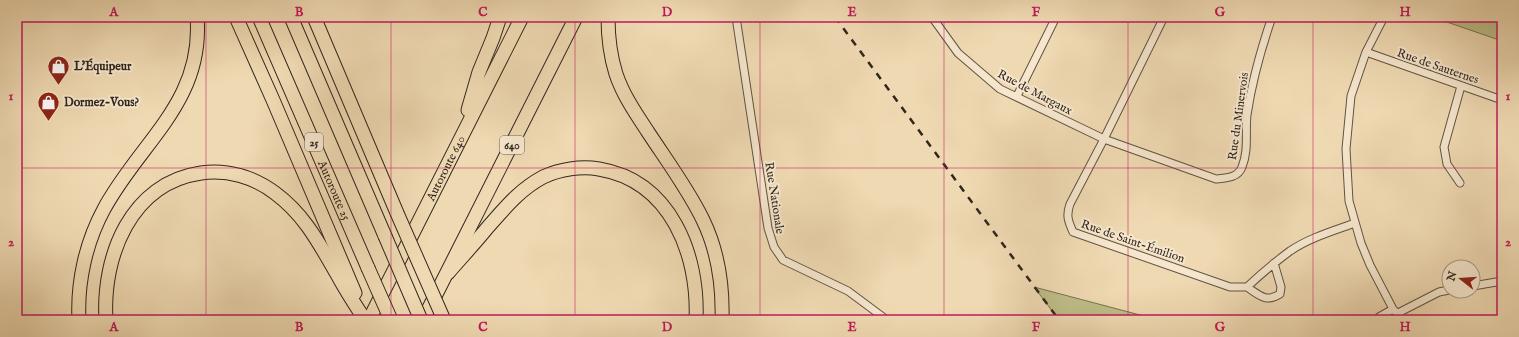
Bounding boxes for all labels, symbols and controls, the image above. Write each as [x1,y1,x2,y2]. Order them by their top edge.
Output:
text: A [109,4,120,21]
text: B [295,4,304,21]
text: C [478,4,488,21]
text: D [662,4,673,21]
text: E [847,4,857,21]
text: F [1032,4,1041,21]
text: G [1215,4,1226,21]
text: H [1399,4,1411,21]
street label: Rue de Sauternes [1395,45,1481,88]
shop icon: L'Équipeur [46,53,72,86]
place label: L'Équipeur [73,58,132,75]
street label: Rue de Margaux [995,66,1075,119]
street label: Rue du Minervois [1225,71,1252,161]
text: 1 [9,88,14,105]
text: 1 [1506,88,1511,105]
shop icon: Dormez-Vous? [35,89,61,122]
place label: Dormez-Vous? [64,95,139,110]
road number: 25 [305,133,323,151]
street label: Autoroute 640 [423,133,469,204]
road number: 640 [500,136,524,154]
street label: Autoroute 25 [314,157,354,224]
street label: Rue Nationale [761,161,788,236]
street label: Rue de Saint-Émilion [1079,216,1188,266]
text: 2 [8,234,14,251]
text: 2 [1505,234,1511,251]
north arrow [1441,259,1481,299]
text: N [1444,269,1461,284]
text: A [109,319,120,336]
text: B [295,319,304,336]
text: C [478,319,488,336]
text: D [662,319,673,336]
text: E [847,319,857,336]
text: F [1032,319,1041,336]
text: G [1215,319,1226,336]
text: H [1399,319,1411,336]

